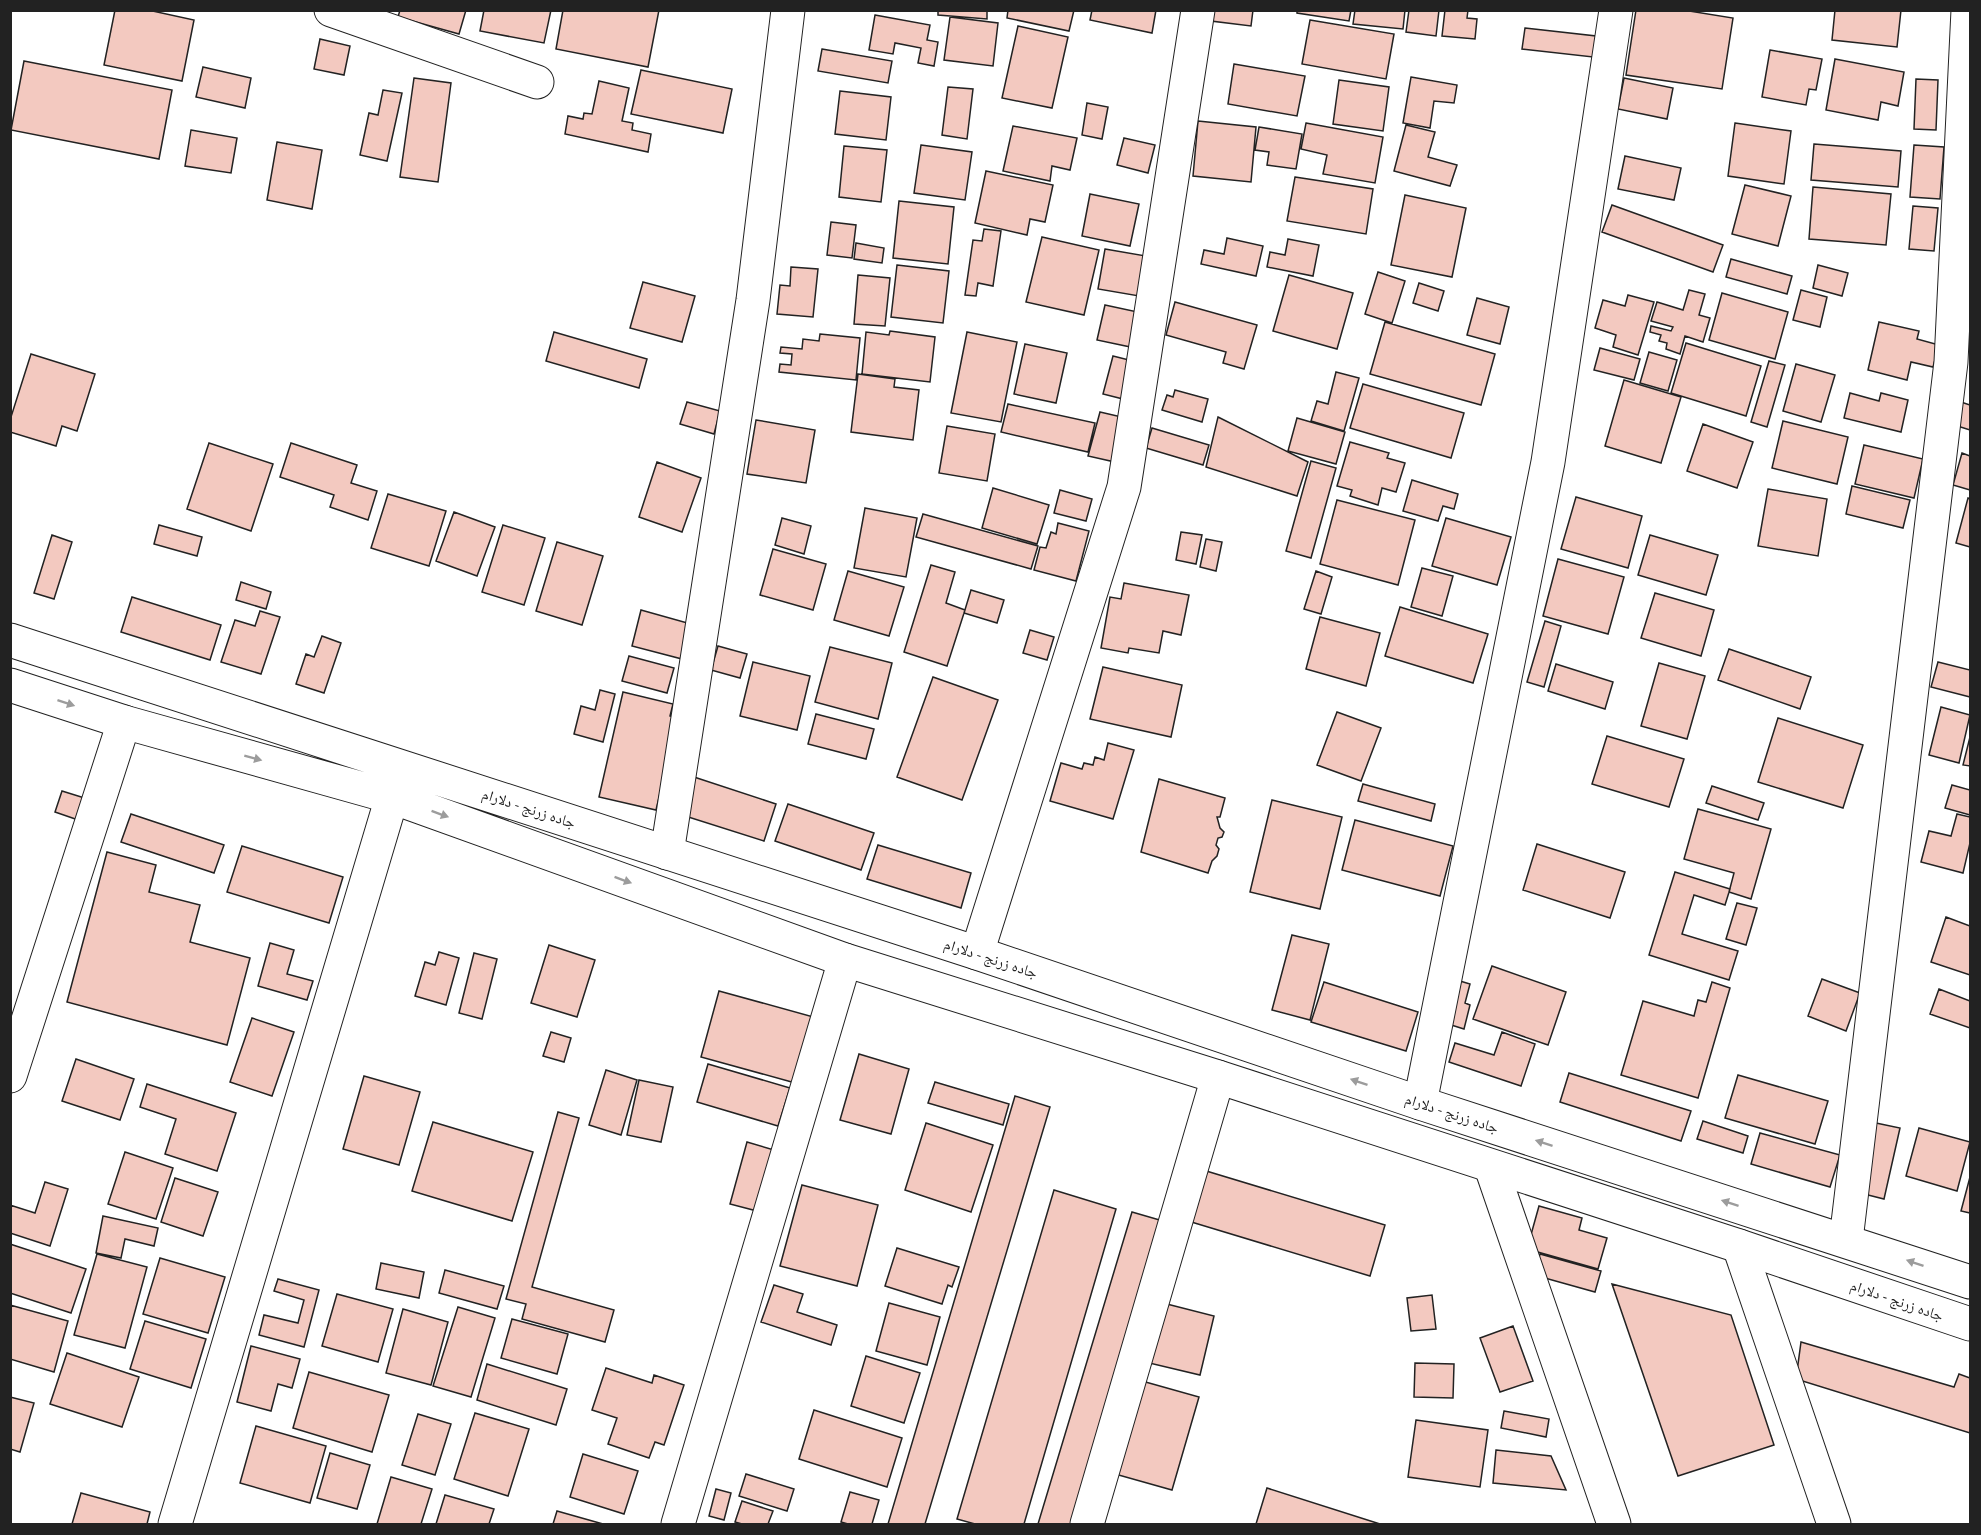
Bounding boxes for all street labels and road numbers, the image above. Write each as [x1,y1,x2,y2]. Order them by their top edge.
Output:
street label: جاده زرنج - دلارام [480,783,579,833]
street label: جاده زرنج - دلارام [942,933,1041,983]
street label: جاده زرنج - دلارام [1403,1088,1502,1138]
street label: جاده زرنج - دلارام [1848,1274,1947,1326]

